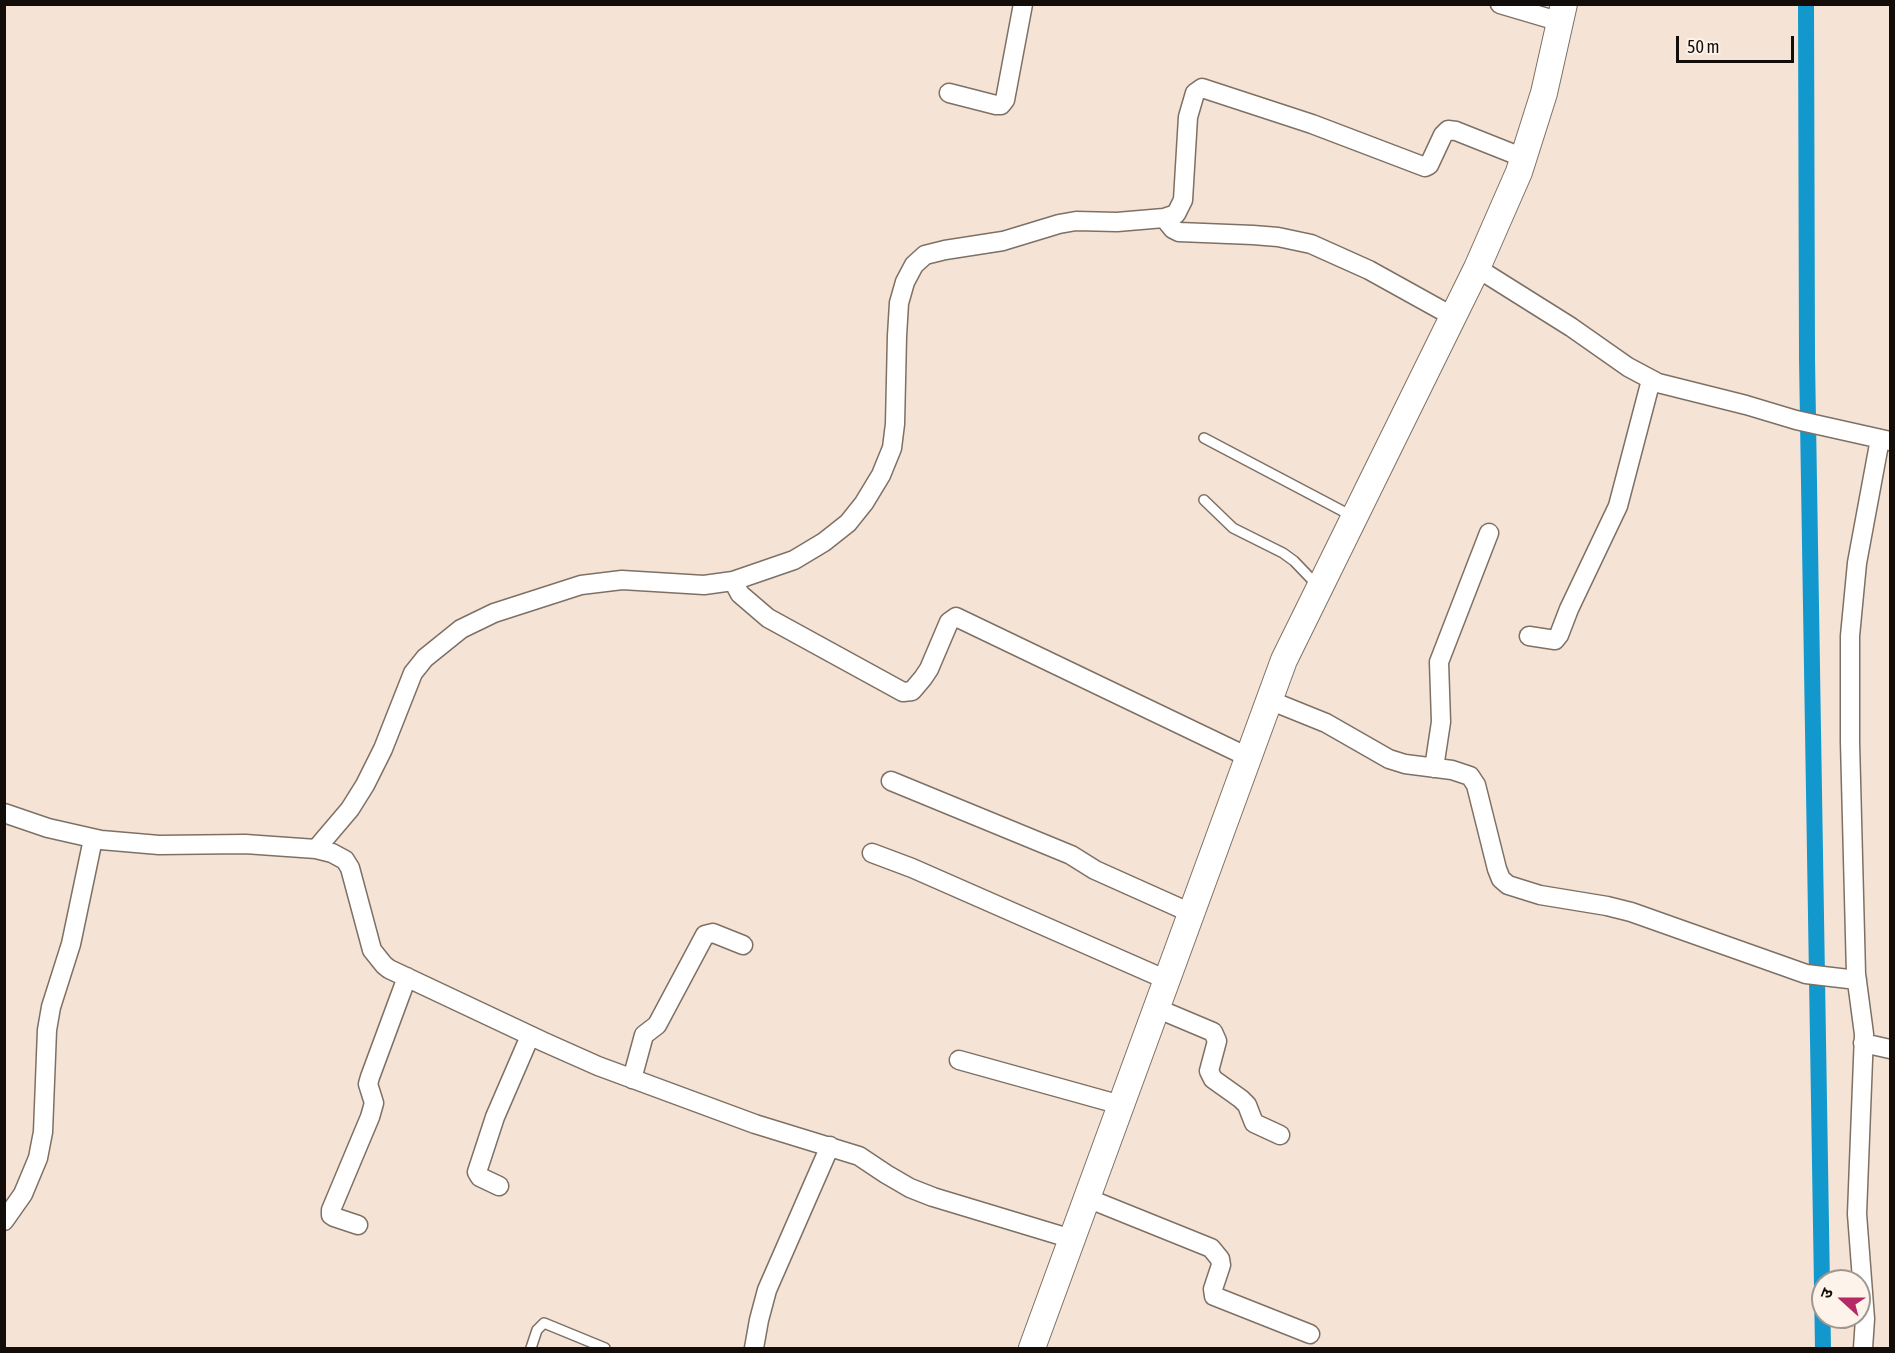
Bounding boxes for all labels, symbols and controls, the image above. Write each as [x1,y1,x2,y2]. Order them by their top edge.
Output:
scale bar [1679,24,1798,62]
text: 50 m [1687,36,1719,57]
north arrow [1811,1269,1871,1329]
text: उ [1816,1286,1836,1301]

